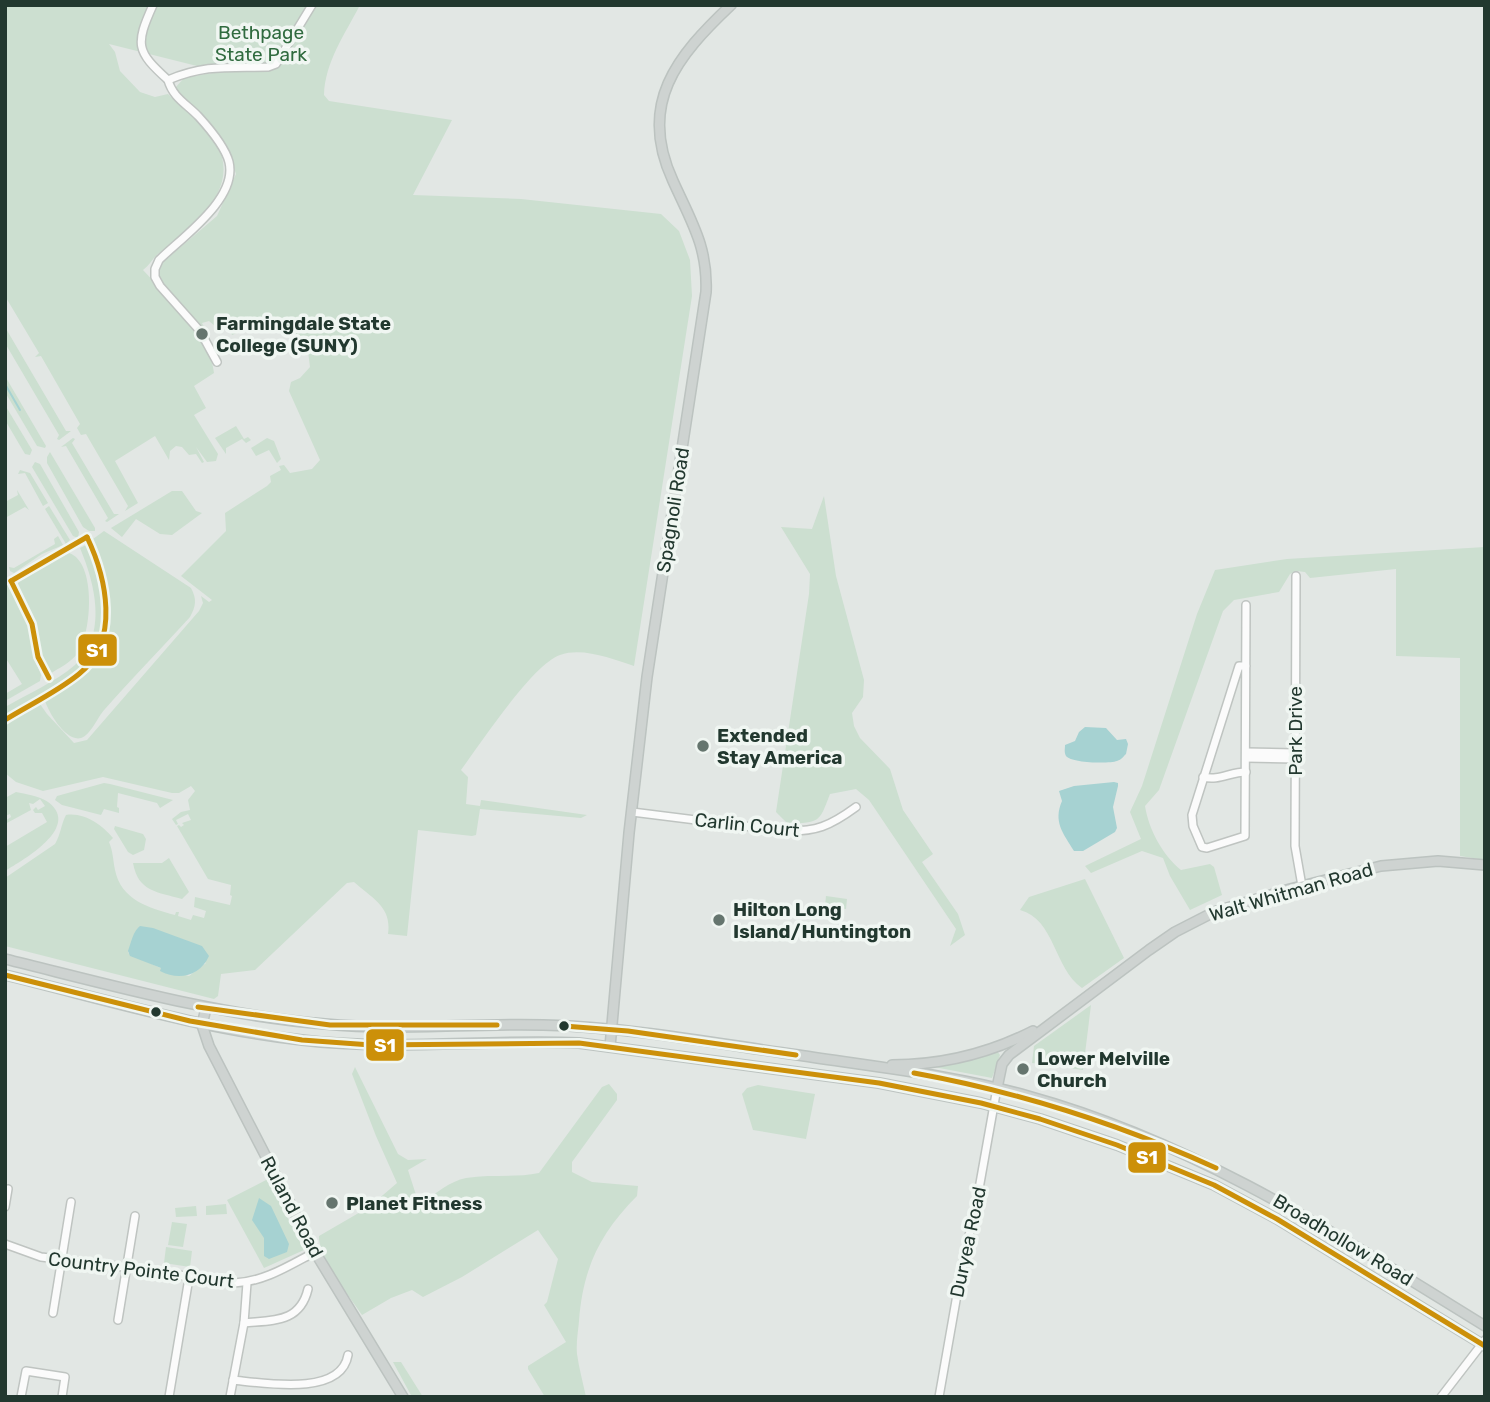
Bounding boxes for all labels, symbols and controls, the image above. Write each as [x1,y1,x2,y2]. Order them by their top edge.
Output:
park label: Bethpage State Park [215,21,307,66]
place label: Farmingdale State College (SUNY) [216,312,391,357]
marker: Farmingdale State College (SUNY) [194,326,210,342]
street label: Spagnoli Road [652,446,694,574]
line badge: S1 [77,633,118,667]
text: S1 [86,639,108,662]
street label: Park Drive [1284,686,1307,776]
place label: Extended Stay America [717,724,843,769]
marker: Extended Stay America [695,738,711,754]
street label: Carlin Court [693,808,801,842]
street label: Walt Whitman Road [1207,858,1375,926]
place label: Hilton Long Island/Huntington [733,898,911,943]
marker: Hilton Long Island/Huntington [711,912,727,928]
unlabelled marker [149,1005,163,1019]
unlabelled marker [557,1019,571,1033]
line badge: S1 [365,1028,405,1062]
text: S1 [374,1034,396,1057]
place label: Lower Melville Church [1037,1047,1170,1092]
marker: Lower Melville Church [1015,1061,1031,1077]
line badge: S1 [1127,1141,1167,1174]
text: S1 [1136,1146,1158,1169]
street label: Ruland Road [256,1152,328,1262]
street label: Duryea Road [945,1184,991,1300]
street label: Broadhollow Road [1269,1189,1417,1291]
place label: Planet Fitness [346,1192,482,1215]
marker: Planet Fitness [324,1195,340,1211]
street label: Country Pointe Court [47,1247,236,1293]

